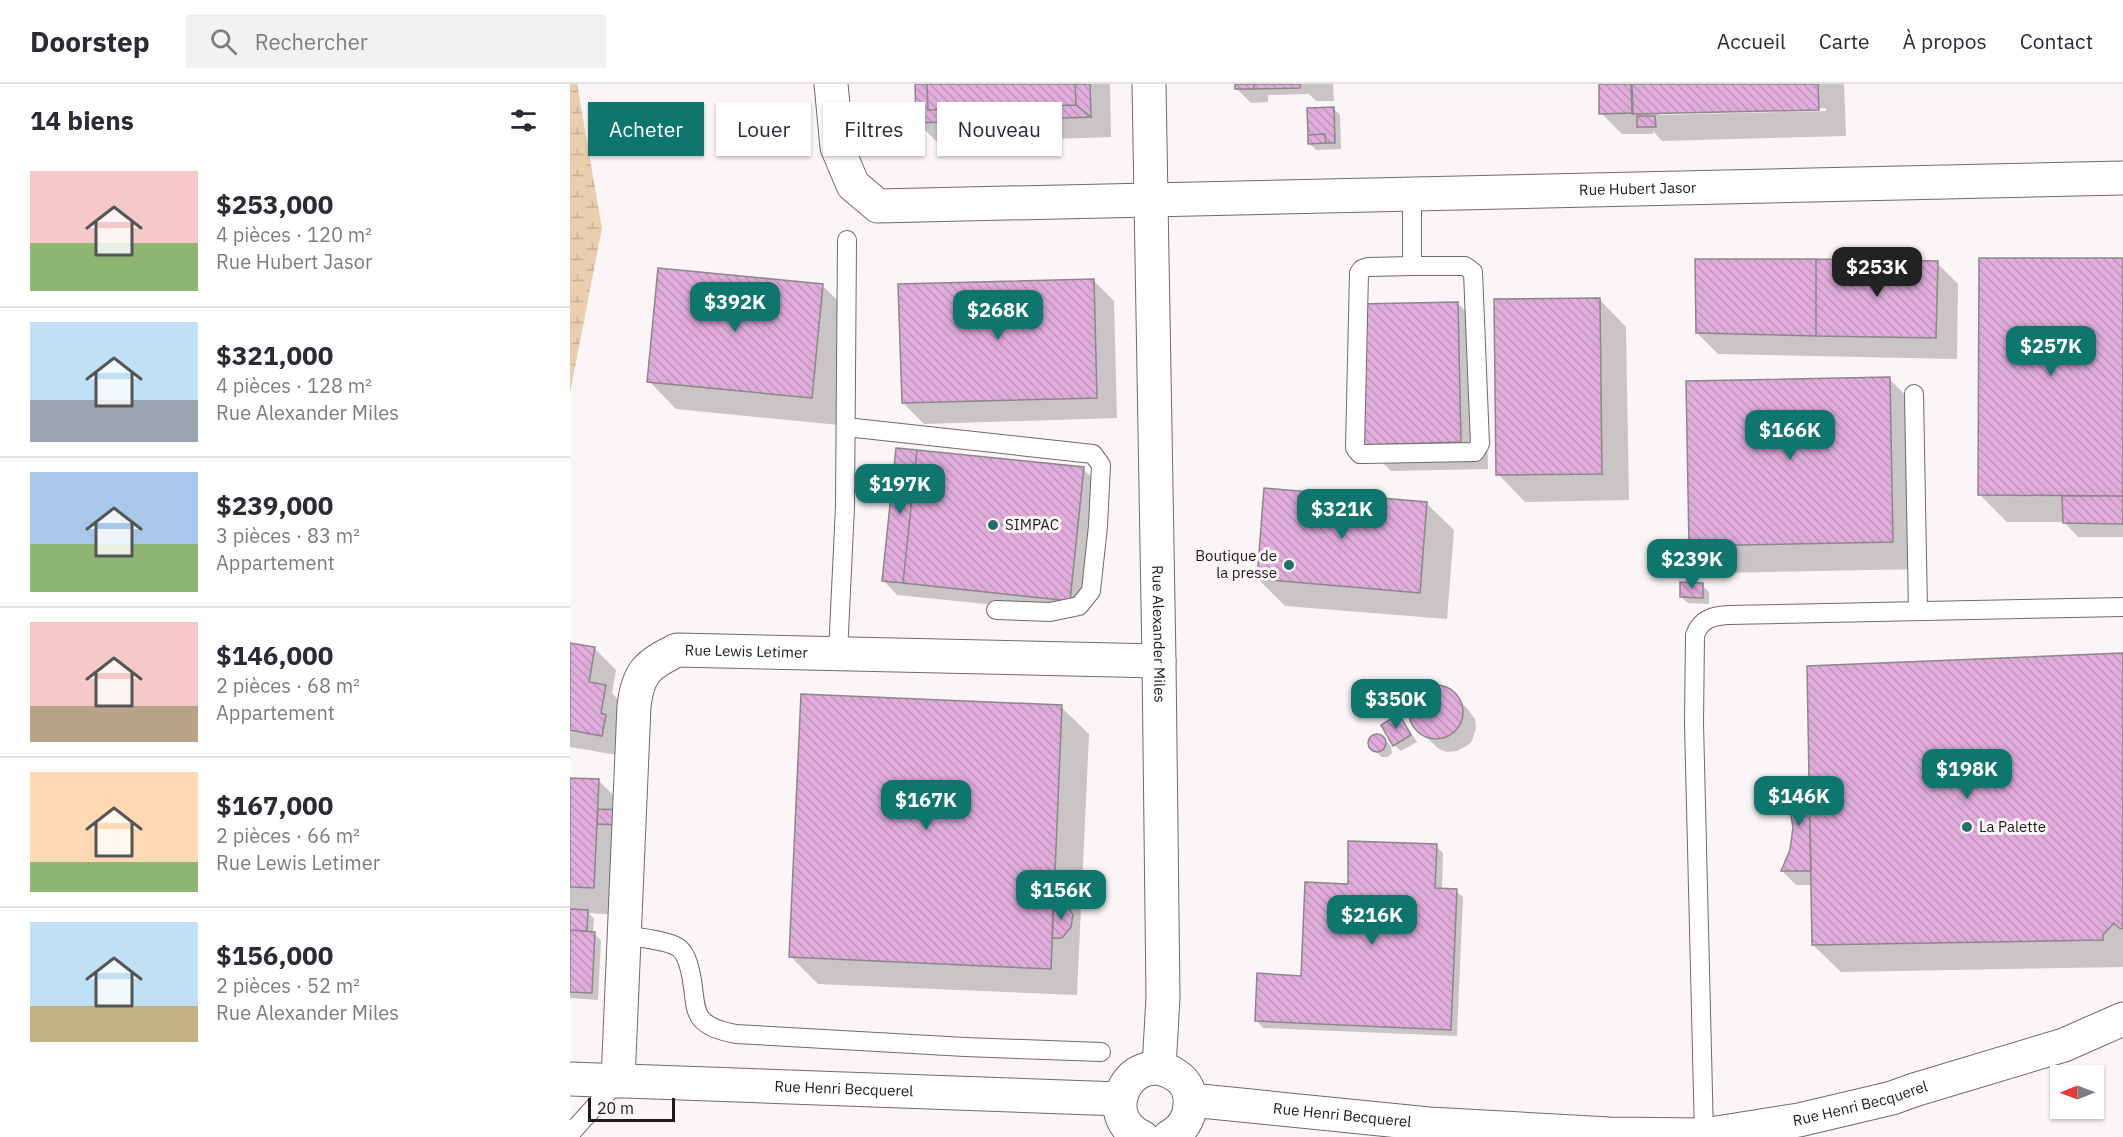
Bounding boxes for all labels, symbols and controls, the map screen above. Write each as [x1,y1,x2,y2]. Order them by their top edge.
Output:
search box [186,14,606,68]
text: Doorstep [30,23,150,60]
icon: search [207,25,240,58]
text: Rechercher [255,27,368,56]
text: Accueil [1717,27,1786,55]
text: Carte [1819,27,1870,55]
text: À propos [1903,27,1987,55]
text: Contact [2020,27,2093,55]
chip: Acheter [588,102,704,156]
chip: Louer [716,102,811,156]
chip: Filtres [823,102,925,156]
chip: Nouveau [937,102,1062,156]
text: 14 biens [30,103,134,137]
icon: filters [507,104,540,137]
street label: Rue Hubert Jasor [1579,178,1697,199]
text: $253,000 [216,187,333,221]
icon: home [78,195,150,267]
text: 4 pièces · 120 m² [216,221,372,248]
pin: $253K [1835,247,1919,298]
text: Rue Hubert Jasor [216,248,372,275]
text: $253K [1846,253,1908,280]
pin: $392K [693,282,777,333]
text: $392K [704,288,766,315]
pin: $268K [956,290,1040,341]
text: $268K [967,296,1029,323]
pin: $257K [2009,326,2093,377]
text: $257K [2020,332,2082,359]
text: $321,000 [216,338,333,372]
icon: home [78,346,150,418]
text: 4 pièces · 128 m² [216,372,372,399]
text: Rue Alexander Miles [216,399,399,426]
pin: $166K [1748,410,1832,461]
text: $166K [1759,416,1821,443]
pin: $197K [858,464,942,515]
text: $197K [869,470,931,497]
text: $239,000 [216,488,333,522]
pin: $321K [1300,489,1384,540]
text: $321K [1311,495,1373,522]
icon: home [78,496,150,568]
place label: SIMPAC [1005,515,1059,534]
marker: SIMPAC [986,518,1000,532]
text: 3 pièces · 83 m² [216,522,360,549]
pin: $239K [1650,539,1734,590]
text: $239K [1661,545,1723,572]
place label: Boutique de la presse [1195,546,1277,582]
text: Appartement [216,549,335,576]
marker: Boutique de la presse [1282,558,1296,572]
street label: Rue Alexander Miles [1148,565,1169,703]
text: $146,000 [216,638,333,672]
street label: Rue Lewis Letimer [685,640,809,662]
icon: home [78,646,150,718]
text: 2 pièces · 68 m² [216,672,360,699]
pin: $350K [1354,679,1438,730]
text: $350K [1365,685,1427,712]
text: Appartement [216,699,335,726]
pin: $198K [1925,749,2009,800]
text: $198K [1936,755,1998,782]
pin: $146K [1757,776,1841,827]
pin: $167K [884,780,968,831]
text: $146K [1768,782,1830,809]
text: $167K [895,786,957,813]
text: $167,000 [216,788,333,822]
icon: home [78,796,150,868]
place label: La Palette [1979,817,2046,836]
marker: La Palette [1960,820,1974,834]
text: 2 pièces · 66 m² [216,822,360,849]
text: Rue Lewis Letimer [216,849,380,876]
pin: $156K [1019,870,1103,921]
text: $156K [1030,876,1092,903]
pin: $216K [1330,895,1414,946]
text: $216K [1341,901,1403,928]
text: $156,000 [216,938,333,972]
icon: home [78,946,150,1018]
text: 2 pièces · 52 m² [216,972,360,999]
text: Rue Alexander Miles [216,999,399,1026]
north arrow [2050,1065,2104,1119]
map controls [2050,1065,2104,1119]
street label: Rue Henri Becquerel [774,1076,914,1100]
street label: Rue Henri Becquerel [1791,1076,1930,1130]
scale bar [588,1095,675,1122]
text: 20 m [597,1098,634,1118]
street label: Rue Henri Becquerel [1272,1098,1412,1131]

